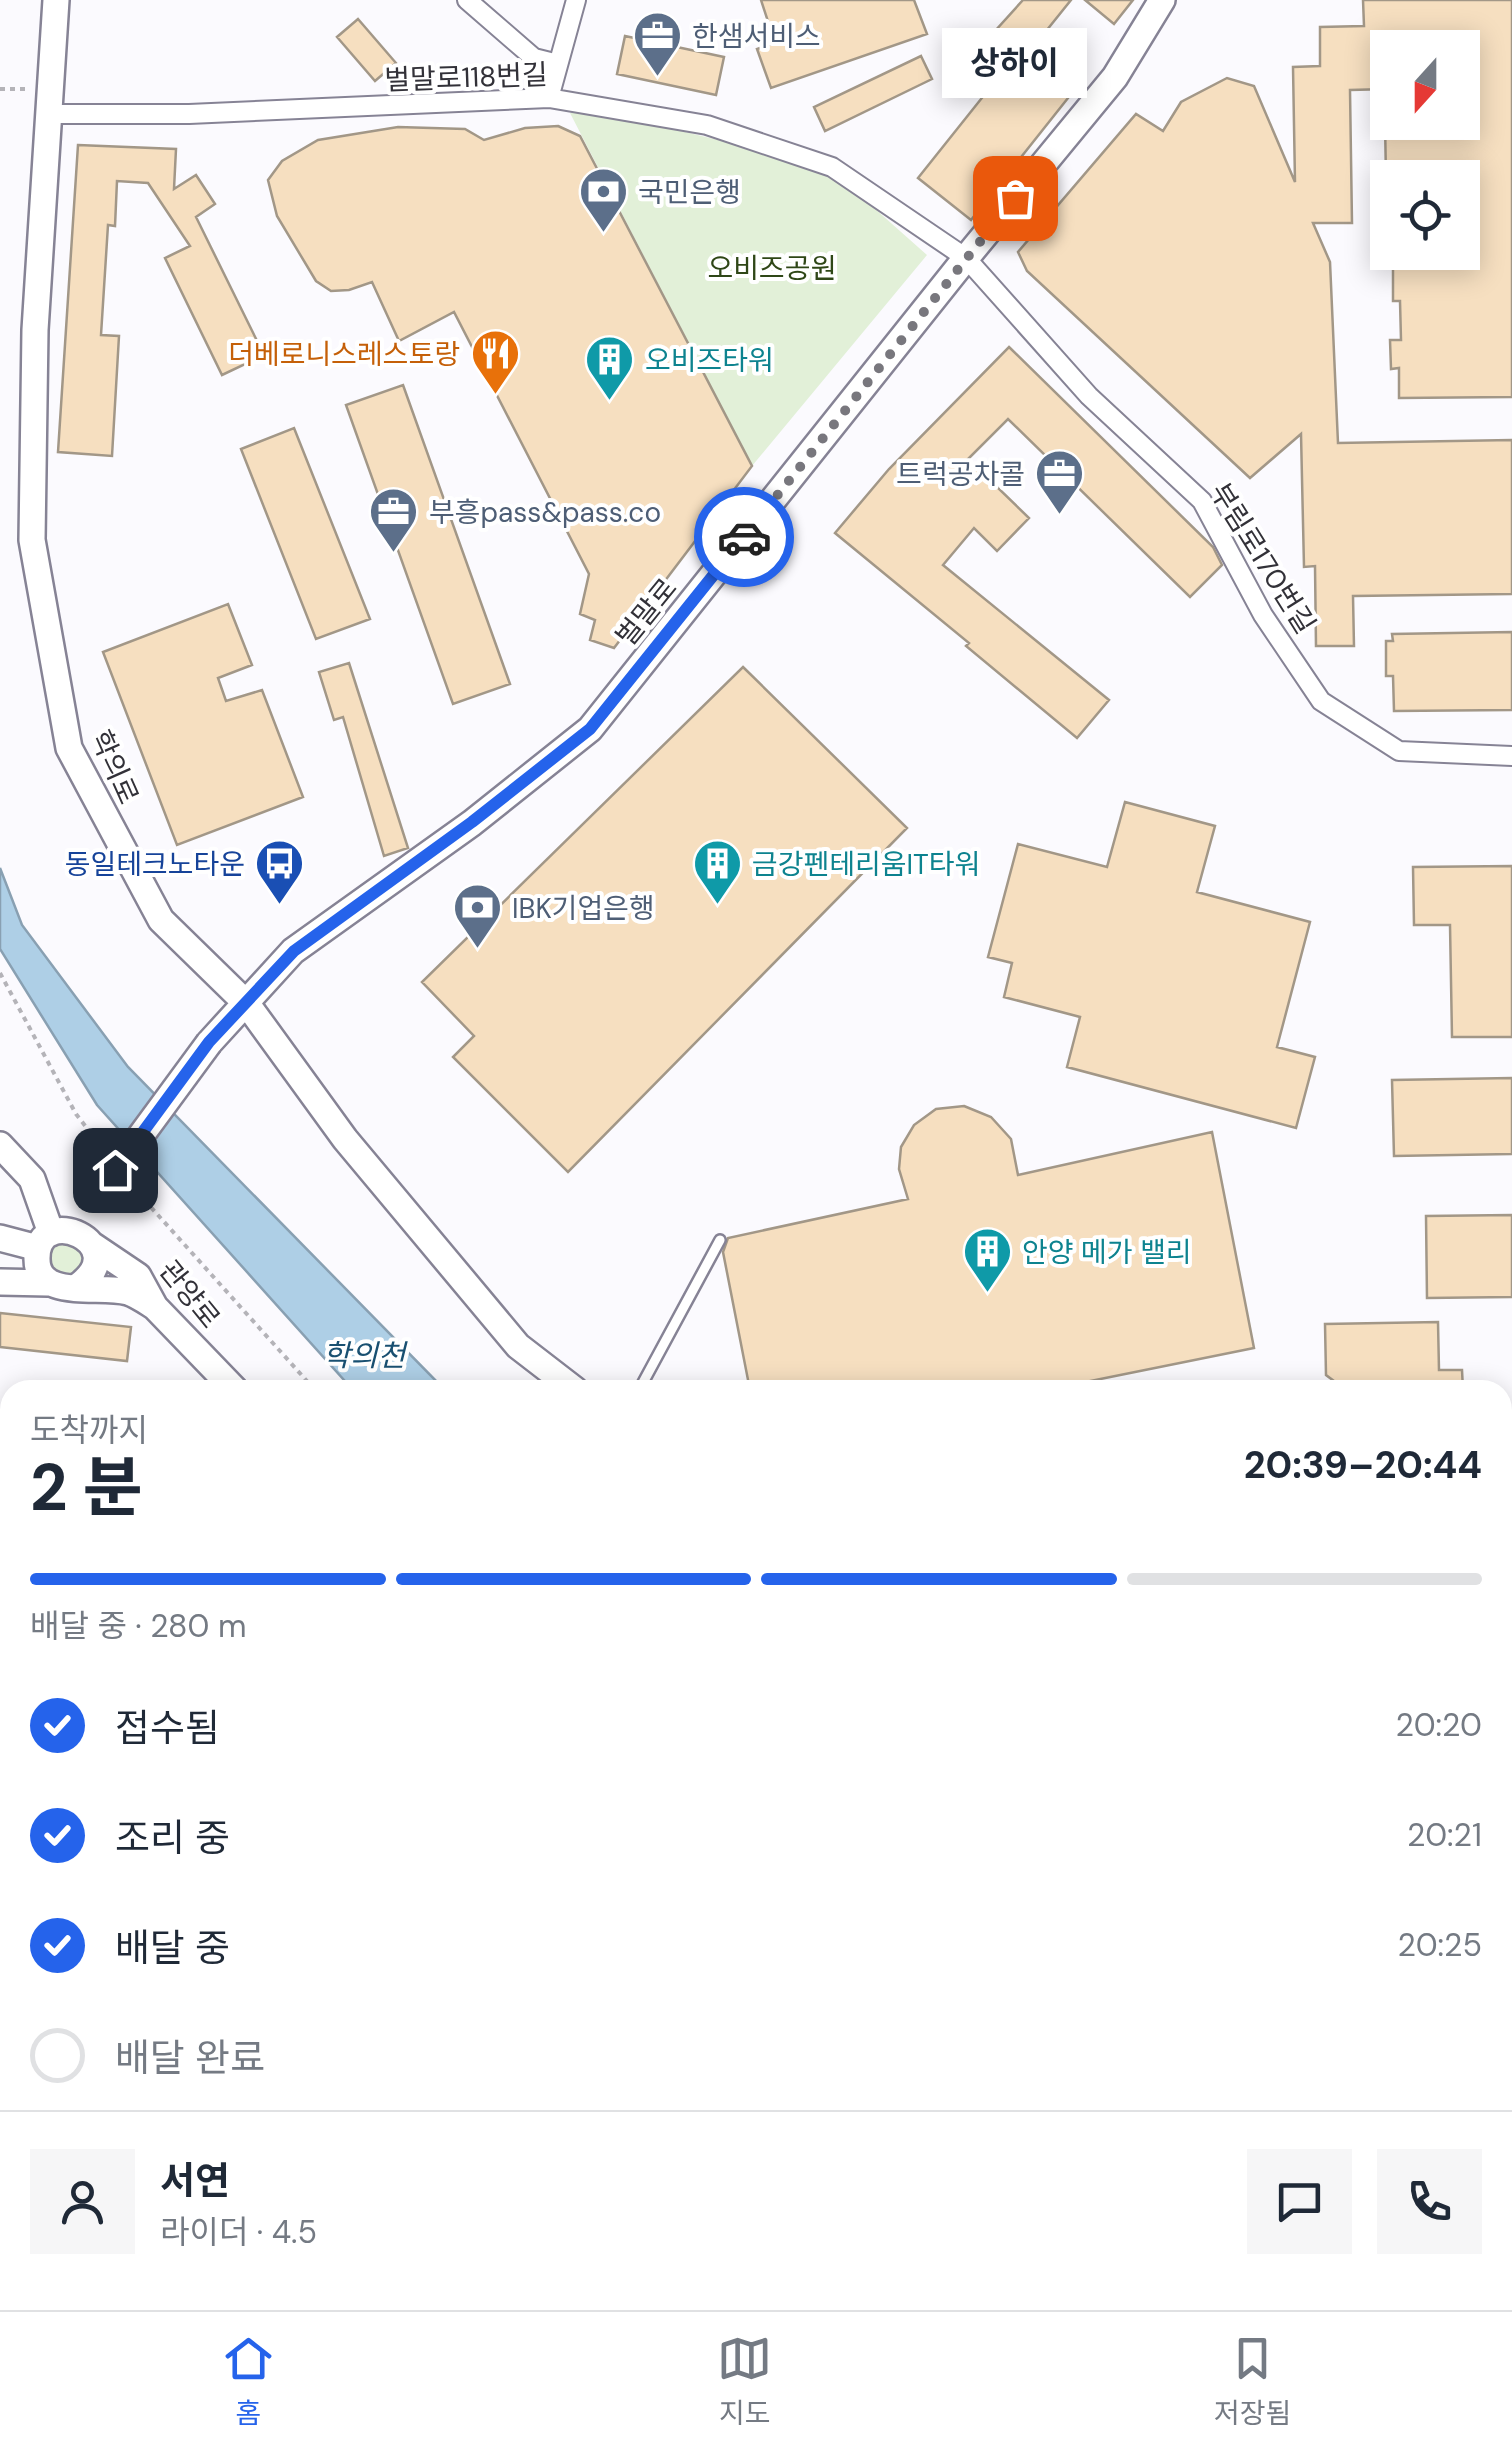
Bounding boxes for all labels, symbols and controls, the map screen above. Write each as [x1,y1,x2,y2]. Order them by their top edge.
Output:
office icon: 한샘서비스 [631,10,683,78]
place label: 한샘서비스 [692,18,821,55]
callout: 상하이 [942,28,1088,98]
north arrow [1370,30,1480,140]
map controls [1370,30,1480,270]
text: 상하이 [970,42,1059,84]
street label: 벌말로118번길 [384,56,548,99]
pin [973,156,1058,241]
button: locate [1370,160,1480,270]
bank icon: 국민은행 [577,166,629,234]
icon: bag [988,171,1043,226]
place label: 국민은행 [638,174,741,211]
park label: 오비즈공원 [708,250,836,287]
restaurant icon: 더베로니스레스토랑 [469,328,521,396]
building icon: 오비즈타워 [584,334,636,402]
place label: 더베로니스레스토랑 [228,336,460,373]
place label: 오비즈타워 [645,342,774,379]
office icon: 트럭공차콜 [1034,448,1086,516]
place label: 트럭공차콜 [896,456,1025,493]
street label: 부림로170번길 [1202,476,1324,641]
office icon: 부흥pass&pass.co [368,486,420,554]
courier [694,487,794,587]
place label: 부흥pass&pass.co [429,494,661,531]
icon: car [717,510,772,565]
street label: 벌말로 [608,571,685,654]
street label: 학의로 [82,724,147,810]
bus stop icon: 동일테크노타운 [254,838,306,906]
building icon: 금강펜테리움IT타워 [691,838,743,906]
place label: 동일테크노타운 [65,846,245,883]
place label: 금강펜테리움IT타워 [752,846,980,883]
bank icon: IBK기업은행 [451,882,503,950]
place label: IBK기업은행 [512,890,655,927]
pin [73,1128,158,1213]
icon: home [88,1143,143,1198]
building icon: 안양 메가 밸리 [961,1226,1013,1294]
place label: 안양 메가 밸리 [1022,1234,1191,1271]
street label: 관양로 [151,1253,228,1336]
water label: 학의천 [323,1336,409,1375]
text: 도착까지 [30,1409,148,1451]
text: 20:39–20:44 [1244,1440,1482,1490]
text: 2 분 [30,1446,143,1530]
text: 배달 중 · 280 m [30,1605,246,1647]
icon: check [30,1698,85,1753]
text: 접수됨 [115,1703,220,1753]
text: 20:20 [1396,1704,1482,1746]
icon: check [30,1808,85,1863]
text: 조리 중 [115,1813,230,1863]
text: 20:21 [1407,1814,1482,1856]
icon: check [30,1918,85,1973]
text: 배달 중 [115,1923,230,1973]
text: 20:25 [1398,1924,1482,1966]
text: 배달 완료 [115,2033,265,2083]
button: person [30,2149,135,2254]
button: chat [1247,2149,1352,2254]
button: phone [1377,2149,1482,2254]
text: 서연 [160,2156,230,2206]
text: 라이더 · 4.5 [160,2211,317,2253]
tab: 홈 [221,2331,276,2432]
tab: 지도 [717,2331,772,2432]
tab: 저장됨 [1214,2331,1291,2432]

